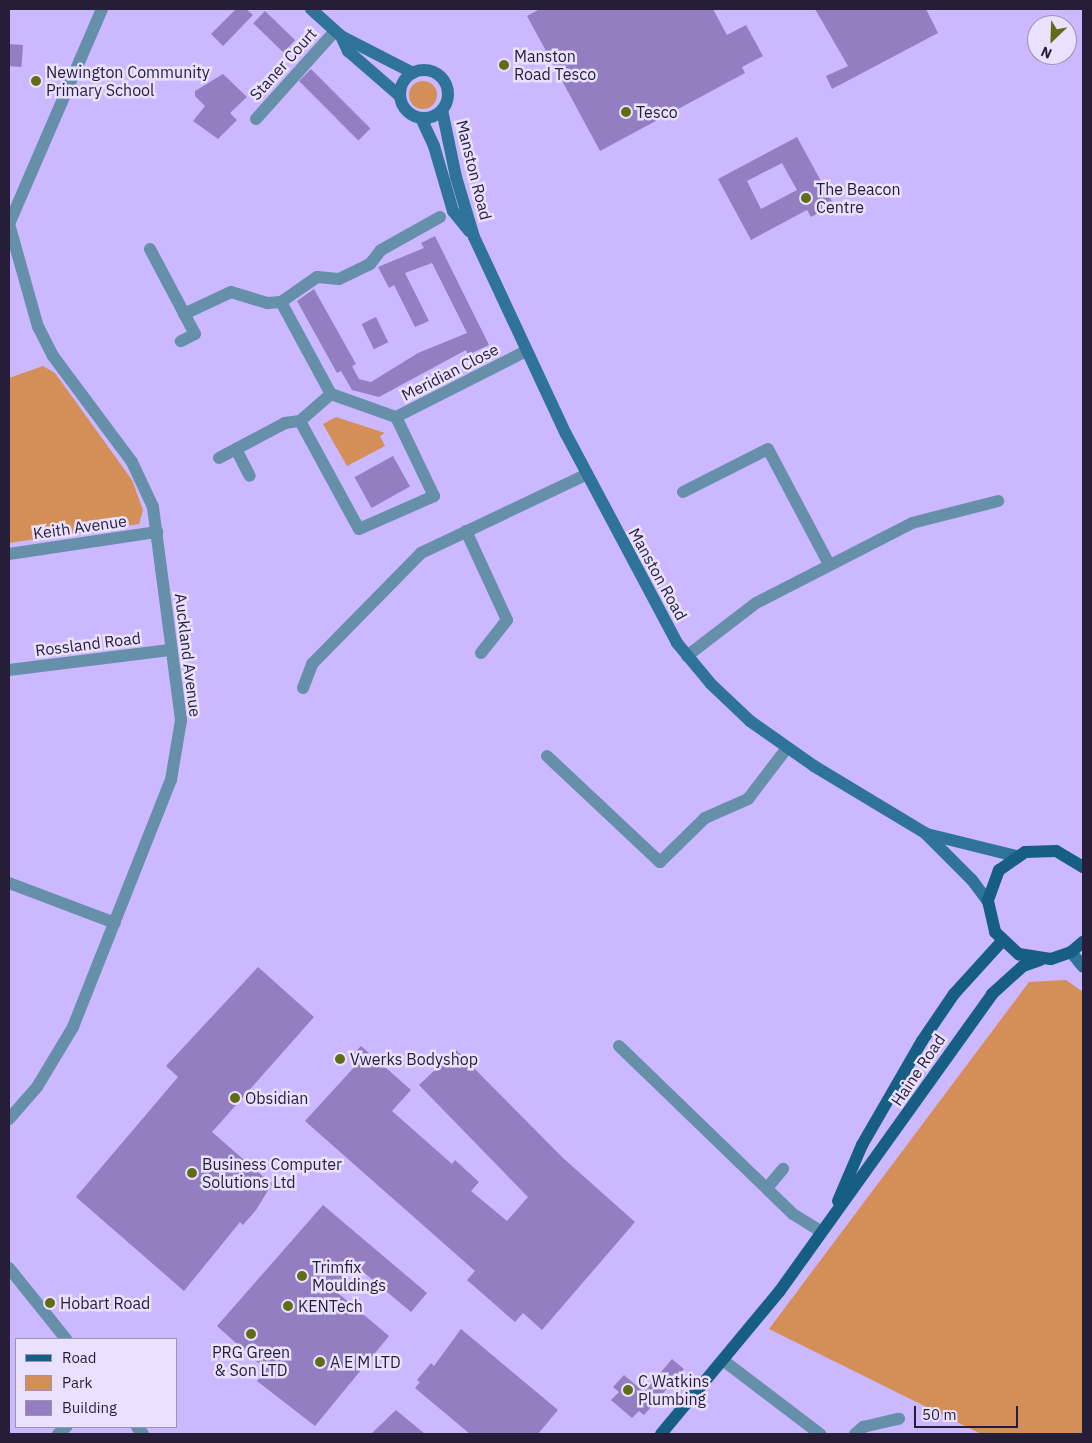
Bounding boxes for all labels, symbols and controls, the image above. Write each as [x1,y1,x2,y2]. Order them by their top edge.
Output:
north arrow [1027,15,1077,65]
street label: Staner Court [246,24,320,104]
text: N [1038,43,1055,63]
place label: Manston Road Tesco [514,46,596,84]
marker: Manston Road Tesco [498,59,510,71]
place label: Newington Community Primary School [46,62,210,100]
marker: Newington Community Primary School [30,75,42,87]
place label: Tesco [636,102,678,122]
marker: Tesco [620,106,632,118]
street label: Manston Road [452,118,496,222]
place label: The Beacon Centre [816,179,901,217]
marker: The Beacon Centre [800,192,812,204]
street label: Meridian Close [398,339,502,405]
street label: Keith Avenue [32,511,128,543]
street label: Manston Road [625,525,691,623]
street label: Auckland Avenue [171,592,205,718]
street label: Rossland Road [34,628,142,660]
street label: Haine Road [887,1031,949,1109]
place label: Vwerks Bodyshop [350,1049,478,1069]
marker: Vwerks Bodyshop [334,1053,346,1065]
place label: Obsidian [245,1088,308,1108]
marker: Obsidian [229,1092,241,1104]
place label: Business Computer Solutions Ltd [202,1154,342,1192]
marker: Business Computer Solutions Ltd [186,1167,198,1179]
place label: Trimfix Mouldings [312,1257,386,1295]
marker: Trimfix Mouldings [296,1270,308,1282]
place label: Hobart Road [60,1293,150,1313]
place label: KENTech [298,1296,363,1316]
marker: Hobart Road [44,1297,56,1309]
marker: KENTech [282,1300,294,1312]
marker: PRG Green & Son LTD [245,1328,257,1340]
legend [15,1338,178,1428]
place label: PRG Green & Son LTD [212,1342,290,1380]
text: Road [62,1348,97,1367]
place label: A E M LTD [330,1352,401,1372]
marker: A E M LTD [314,1356,326,1368]
place label: C Watkins Plumbing [638,1371,709,1409]
text: Park [62,1373,92,1392]
marker: C Watkins Plumbing [622,1384,634,1396]
scale bar [917,1396,1021,1428]
text: Building [62,1398,117,1417]
text: 50 m [922,1405,957,1424]

